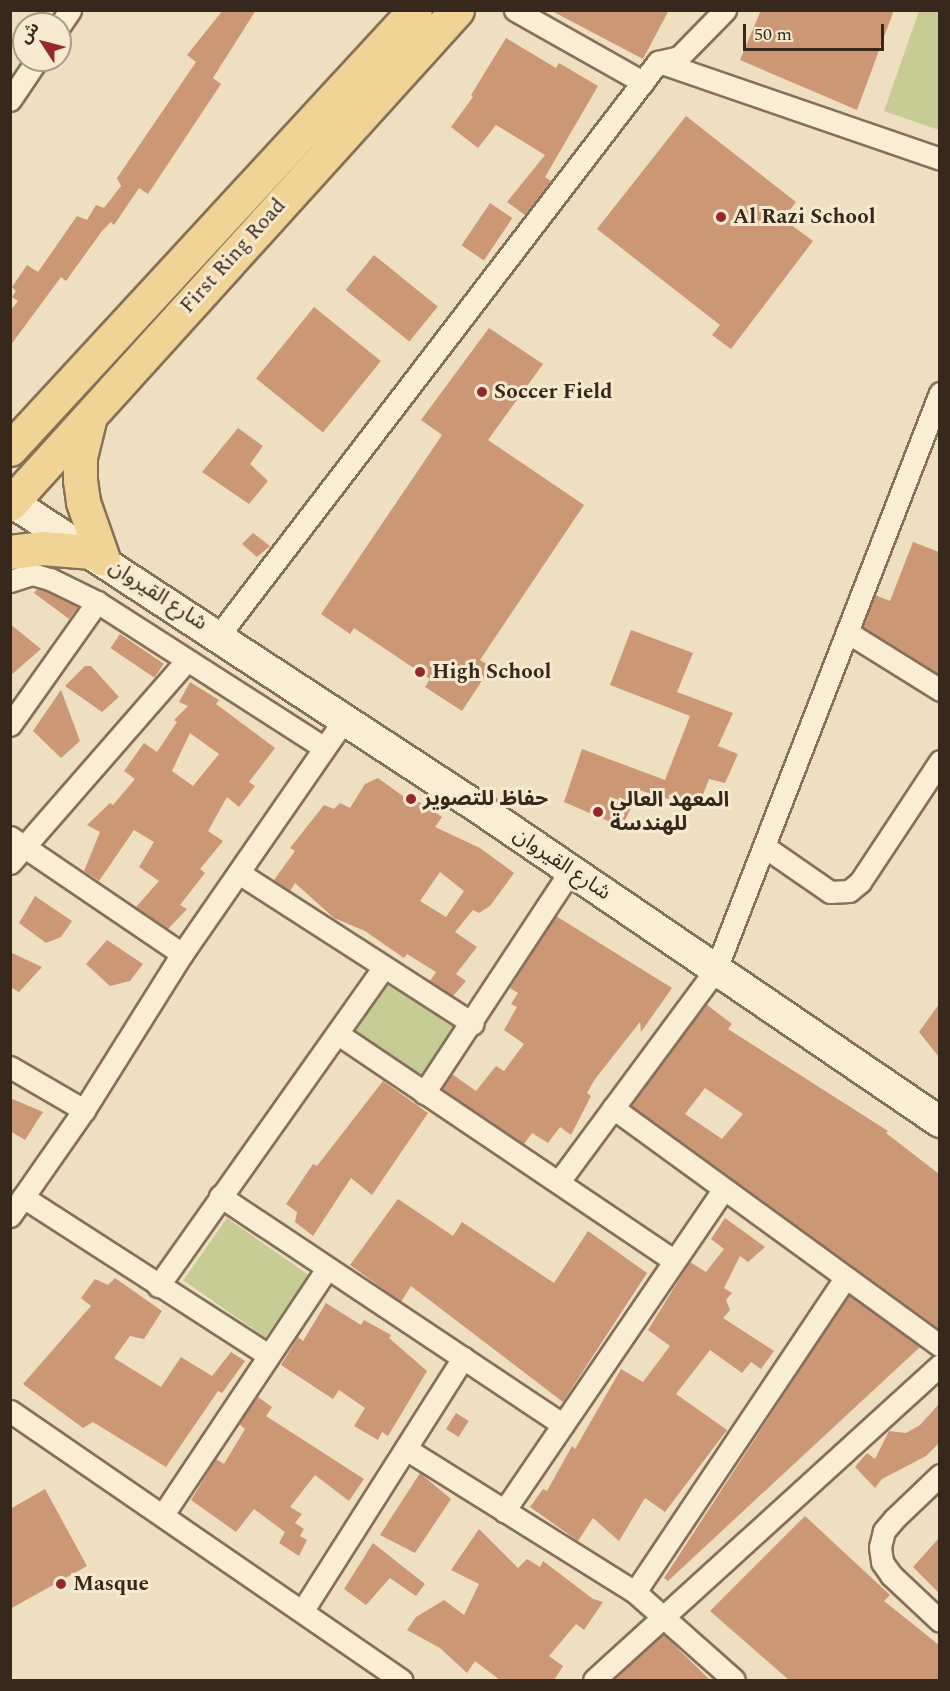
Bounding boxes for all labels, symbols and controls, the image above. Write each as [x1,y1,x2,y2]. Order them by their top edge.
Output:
north arrow [12,12,72,72]
scale bar [746,12,887,50]
text: ش [13,17,45,49]
text: 50 m [754,21,792,48]
street label: First Ring Road [175,193,291,319]
place label: Al Razi School [733,204,876,230]
marker: Al Razi School [714,210,728,224]
place label: Soccer Field [494,379,612,405]
marker: Soccer Field [475,385,489,399]
street label: شارع القيروان [104,554,212,636]
place label: High School [432,659,551,685]
marker: High School [413,665,427,679]
place label: حفاظ للتصوير [423,786,548,812]
place label: المعهد العالي للهندسة [610,787,729,837]
marker: حفاظ للتصوير [404,792,418,806]
marker: المعهد العالي للهندسة [591,805,605,819]
street label: شارع القيروان [509,822,615,906]
place label: Masque [73,1571,149,1597]
marker: Masque [54,1577,68,1591]

